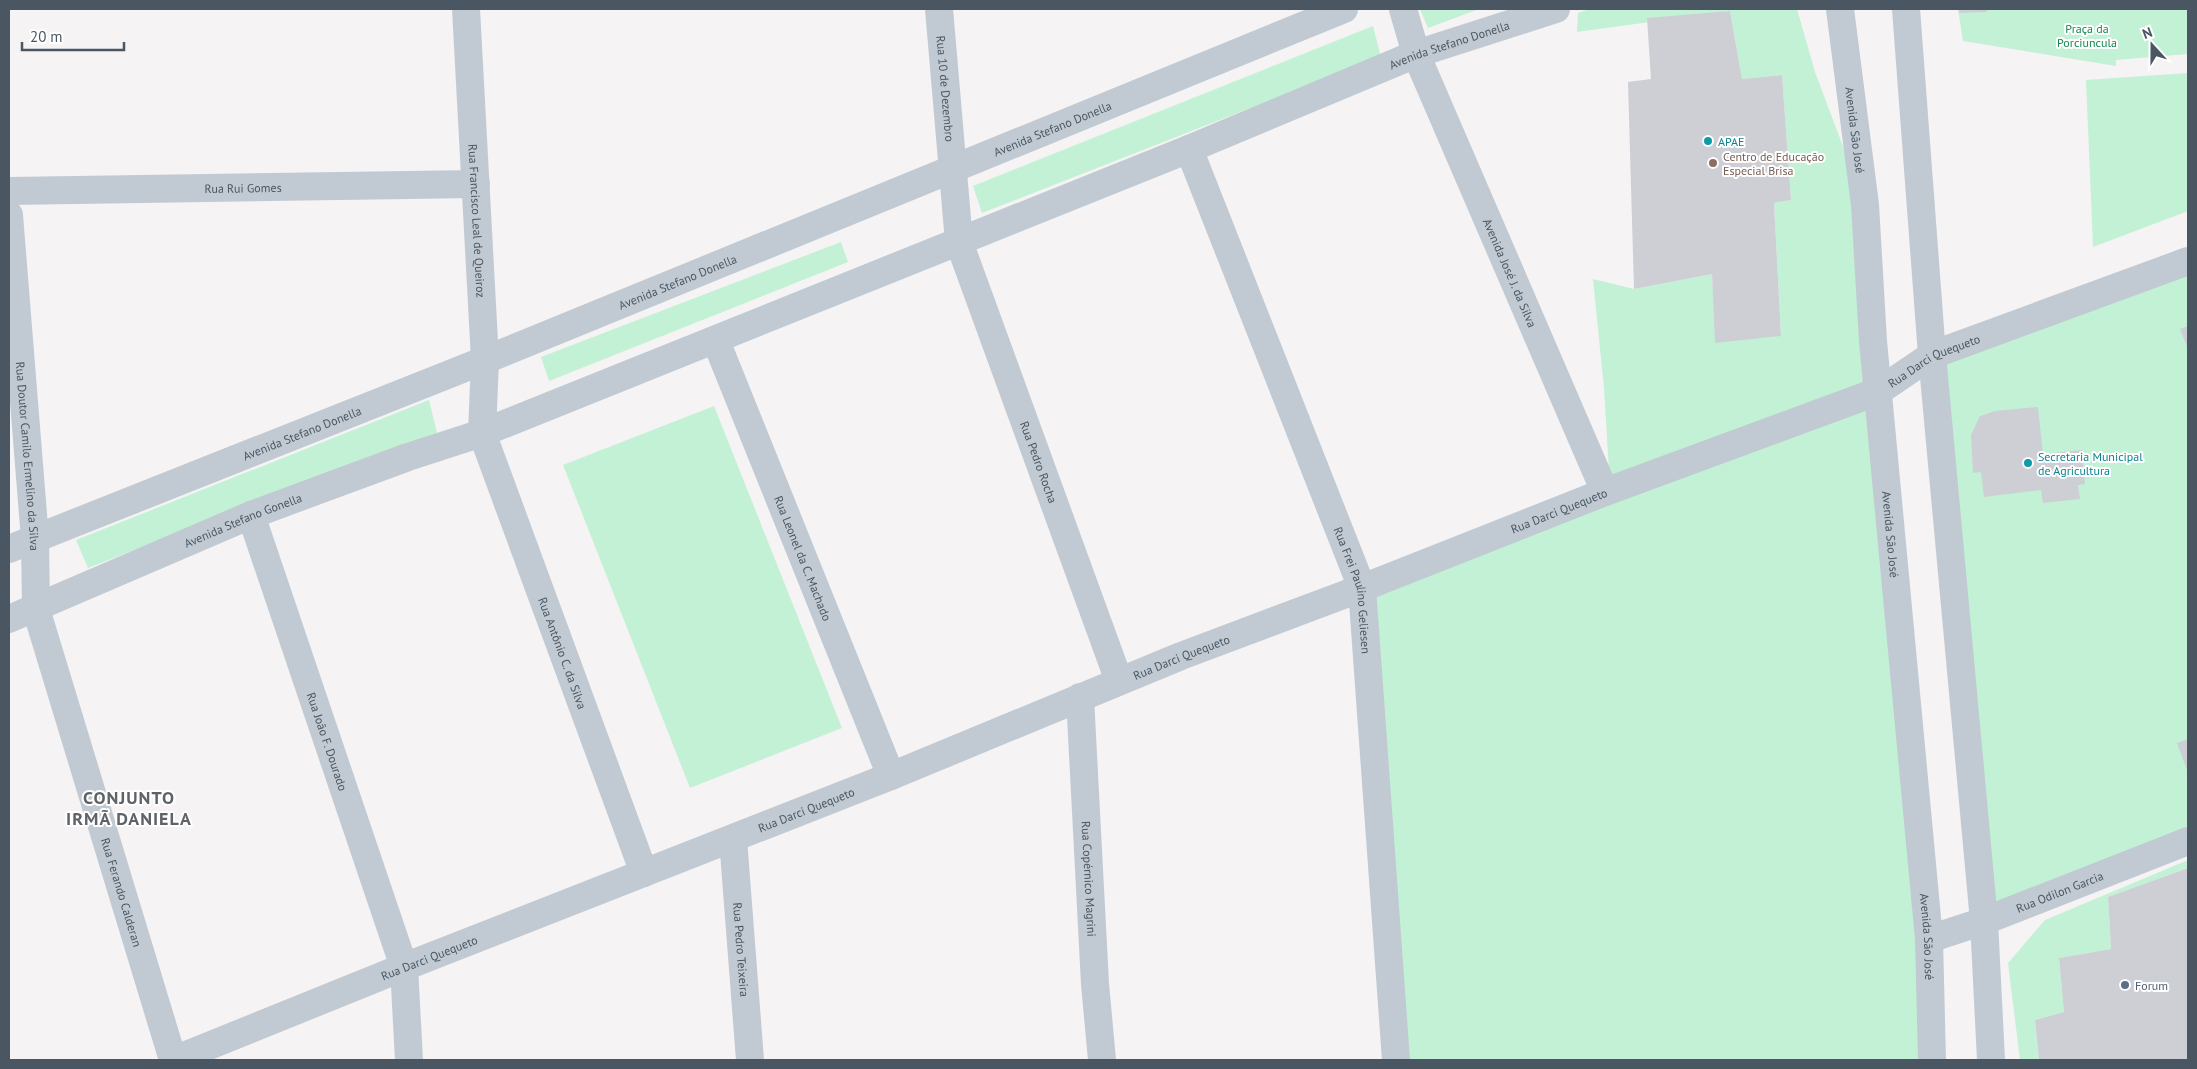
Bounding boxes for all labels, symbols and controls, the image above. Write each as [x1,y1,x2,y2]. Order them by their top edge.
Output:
street label: Avenida Stefano Donella [1387,17,1511,72]
scale bar [22,20,125,52]
north arrow [2127,20,2177,70]
park label: Praça da Porciuncula [2057,21,2117,50]
text: N [2140,23,2155,43]
text: 20 m [30,27,63,46]
street label: Rua 10 de Dezembro [934,35,958,142]
street label: Avenida São José [1842,86,1868,174]
street label: Avenida Stefano Donella [991,97,1114,159]
place label: APAE [1718,134,1744,149]
marker: APAE [1702,135,1714,147]
street label: Rua Francisco Leal de Queiroz [466,143,489,298]
place label: Centro de Educação Especial Brisa [1723,149,1824,178]
marker: Centro de Educação Especial Brisa [1707,157,1719,169]
street label: Rua Rui Gomes [204,179,282,196]
street label: Avenida José J. da Silva [1480,216,1540,329]
street label: Avenida Stefano Donella [616,251,739,312]
street label: Rua Darci Quequeto [1885,331,1982,390]
street label: Rua Doutor Camilo Ermelino da Silva [13,361,43,551]
street label: Avenida Stefano Donella [240,402,363,463]
street label: Rua Pedro Rocha [1017,419,1061,505]
place label: Secretaria Municipal de Agricultura [2038,449,2143,478]
marker: Secretaria Municipal de Agricultura [2022,457,2034,469]
street label: Rua Darci Quequeto [1508,484,1609,536]
street label: Avenida Stefano Gonella [182,489,304,550]
street label: Avenida São José [1880,490,1903,578]
street label: Rua Leonel da C. Machado [771,493,835,623]
street label: Rua Frei Paulino Geliesen [1331,524,1374,654]
street label: Rua Antônio C. da Silva [536,595,590,711]
street label: Rua Darci Quequeto [1131,631,1232,683]
street label: Rua João F. Dourado [304,690,351,793]
street label: Rua Darci Quequeto [756,784,857,835]
district label: CONJUNTO IRMÃ DANIELA [66,786,192,830]
street label: Rua Copérnico Magrini [1079,821,1100,937]
street label: Rua Ferando Calderan [98,836,146,948]
street label: Rua Odilon Garcia [2014,868,2105,915]
street label: Avenida São José [1917,893,1938,980]
street label: Rua Pedro Teixeira [730,902,753,997]
street label: Rua Darci Quequeto [379,931,480,983]
place label: Forum [2135,978,2168,993]
marker: Forum [2119,979,2131,991]

